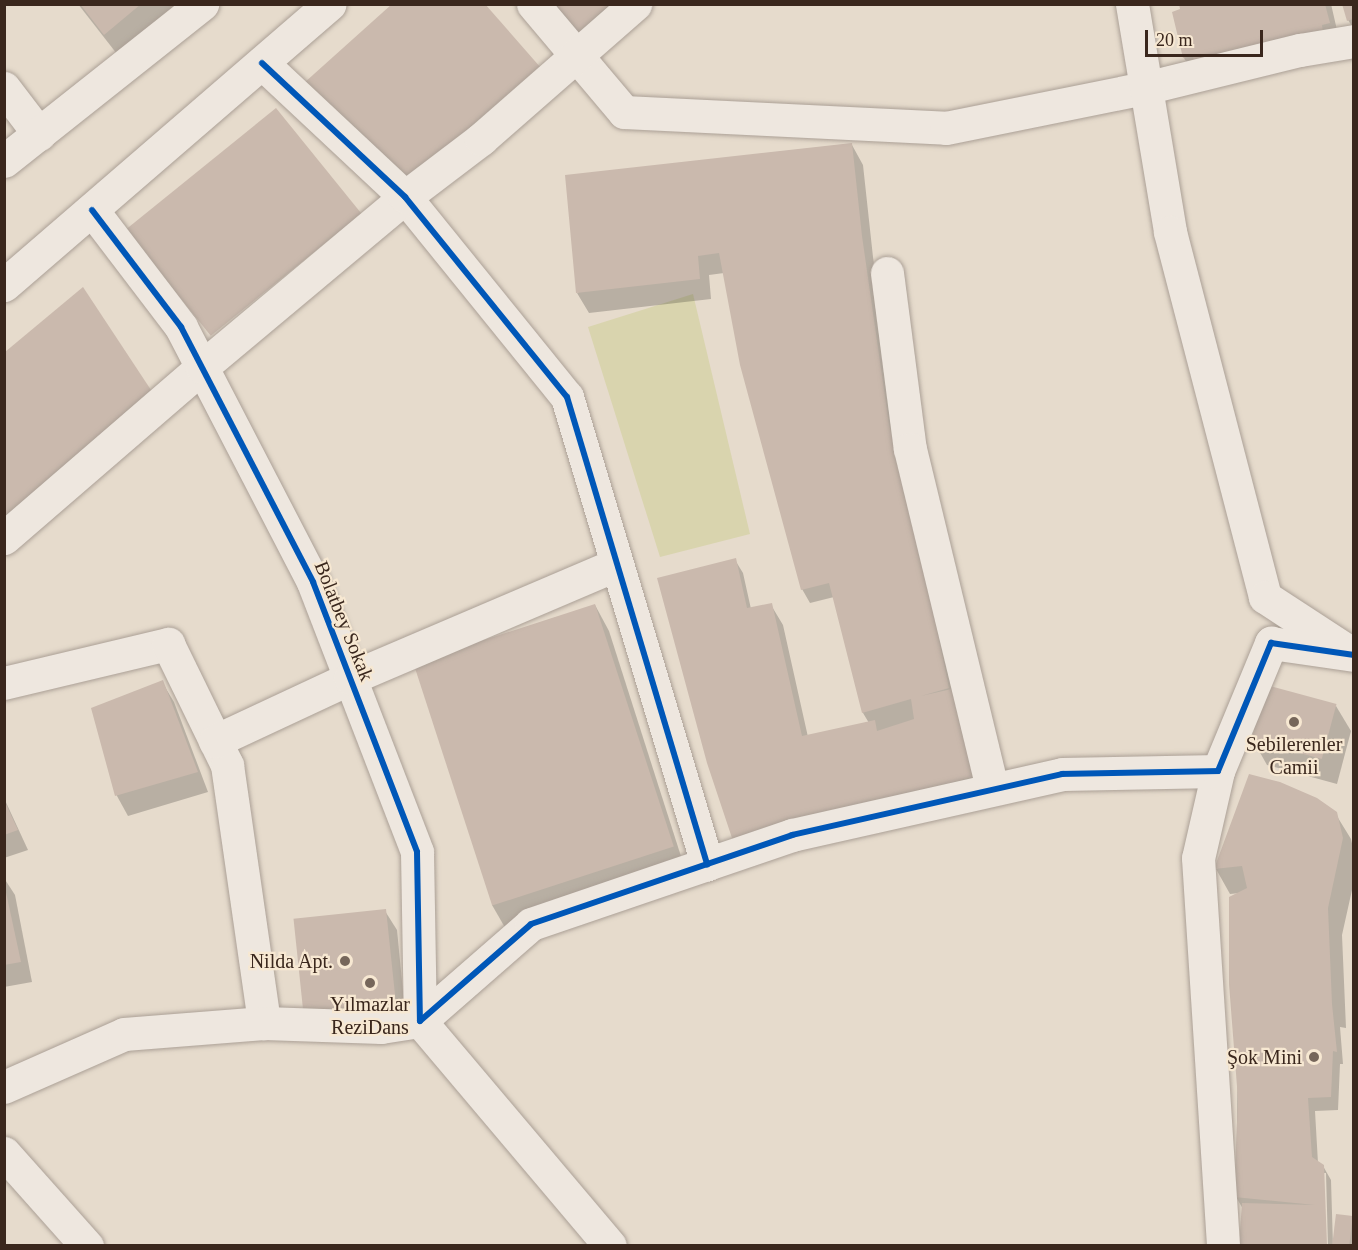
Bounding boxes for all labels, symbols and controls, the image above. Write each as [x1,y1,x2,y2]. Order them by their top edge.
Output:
scale bar [1148,18,1266,56]
text: 20 m [1156,30,1193,50]
street label: Bolatbey Sokak [309,558,379,684]
marker: Sebilerenler Camii [1287,715,1301,729]
place label: Sebilerenler Camii [1246,732,1342,779]
place label: Nilda Apt. [249,949,333,973]
marker: Nilda Apt. [338,954,352,968]
marker: Yılmazlar ReziDans [363,976,377,990]
place label: Yılmazlar ReziDans [330,993,410,1040]
place label: Şok Mini [1227,1045,1302,1069]
marker: Şok Mini [1307,1050,1321,1064]

